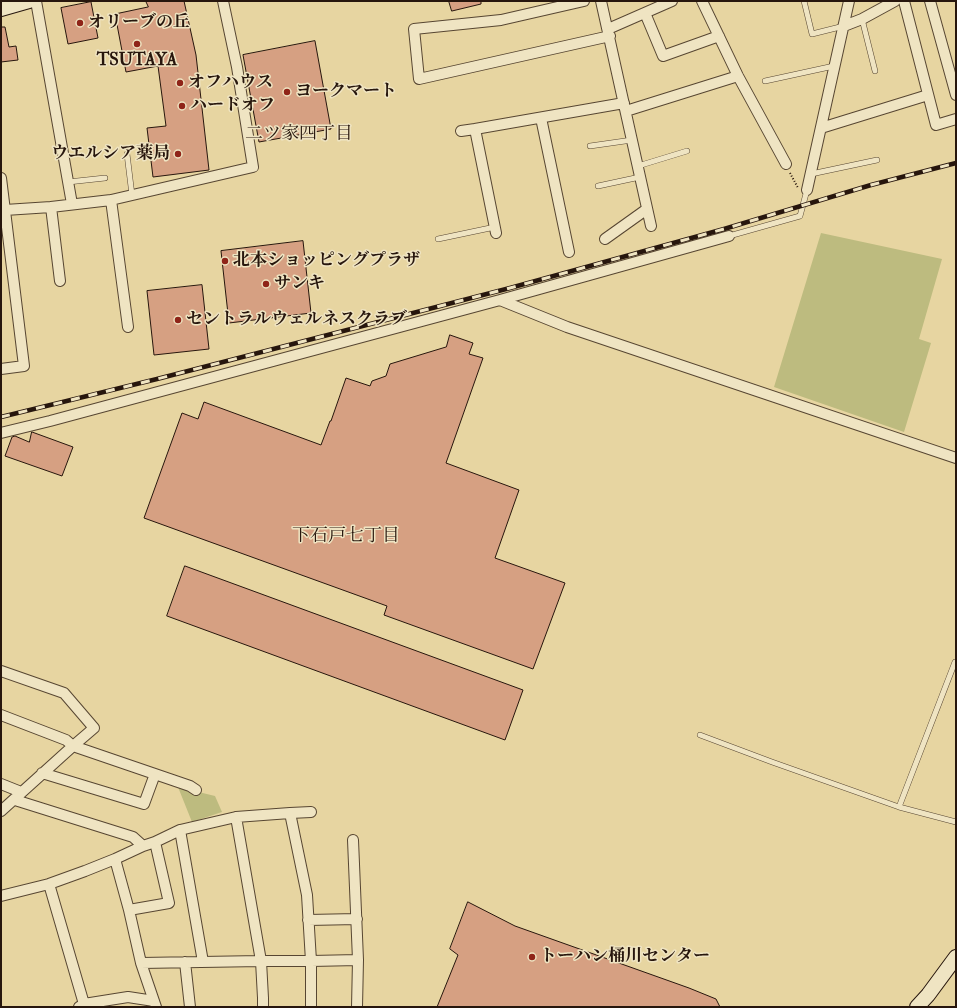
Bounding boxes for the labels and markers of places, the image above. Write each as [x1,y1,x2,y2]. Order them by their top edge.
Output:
place label: オリーブの丘 [88,13,190,33]
marker: オリーブの丘 [75,18,85,28]
marker: TSUTAYA [132,39,142,49]
place label: TSUTAYA [97,51,177,71]
place label: オフハウス [188,73,273,93]
marker: オフハウス [175,78,185,88]
place label: ヨークマート [295,82,397,102]
marker: ヨークマート [282,87,292,97]
place label: ハードオフ [190,96,275,116]
marker: ハードオフ [177,101,187,111]
place label: ウエルシア薬局 [51,144,170,164]
marker: ウエルシア薬局 [173,149,183,159]
place label: 北本ショッピングプラザ [233,251,420,271]
marker: 北本ショッピングプラザ [220,256,230,266]
place label: サンキ [274,274,325,294]
marker: サンキ [261,279,271,289]
place label: セントラルウェルネスクラブ [186,310,407,330]
marker: セントラルウェルネスクラブ [173,315,183,325]
place label: トーハン桶川センター [540,947,710,967]
marker: トーハン桶川センター [527,952,537,962]

